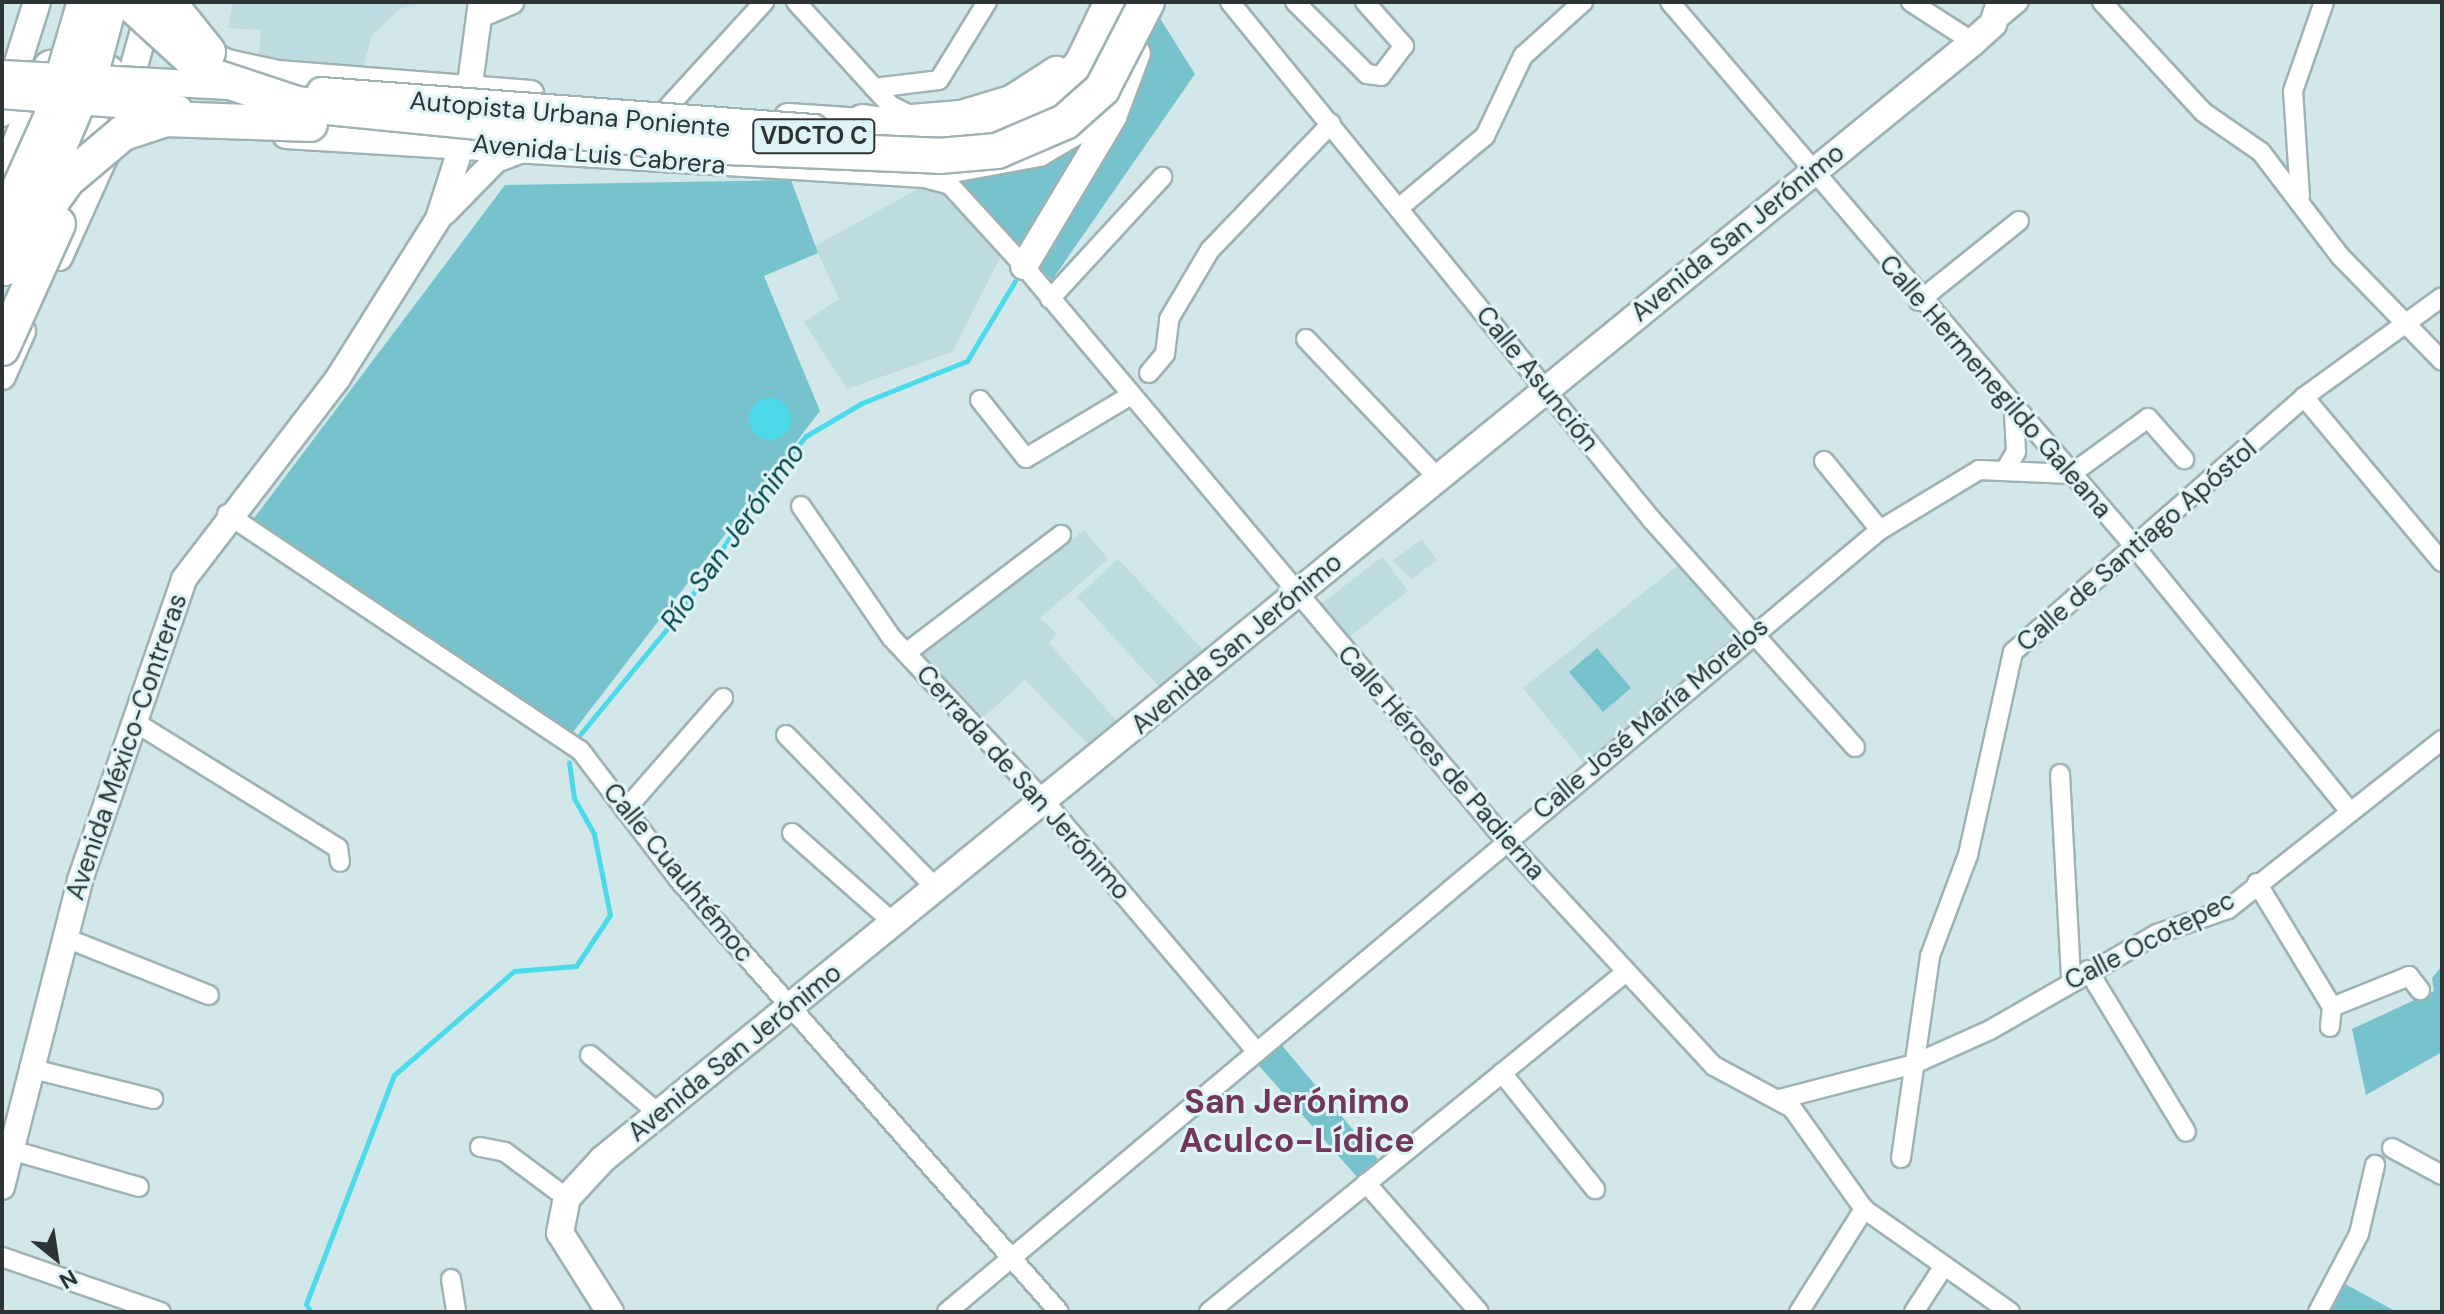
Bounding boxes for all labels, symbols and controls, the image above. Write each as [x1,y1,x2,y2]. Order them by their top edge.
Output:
street label: Autopista Urbana Poniente [408,85,732,145]
road number: VDCTO C [752,116,876,156]
street label: Avenida Luis Cabrera [471,128,727,182]
street label: Avenida San Jerónimo [1625,137,1851,329]
street label: Calle Hermenegildo Galeana [1872,249,2118,525]
street label: Calle Asunción [1469,300,1605,458]
street label: Calle de Santiago Apóstol [2011,433,2263,659]
water label: Río San Jerónimo [654,437,812,637]
street label: Avenida San Jerónimo [1125,547,1349,741]
street label: Avenida México-Contreras [60,590,194,904]
street label: Calle José María Morelos [1527,612,1775,826]
street label: Calle Héroes de Padierna [1331,639,1551,887]
street label: Cerrada de San Jerónimo [909,659,1137,907]
street label: Calle Cuauhtémoc [596,777,760,969]
street label: Calle Ocotepec [2060,885,2240,997]
street label: Avenida San Jerónimo [622,957,848,1149]
district label: San Jerónimo Aculco-Lídice [1179,1081,1415,1160]
north arrow [16,1218,96,1298]
text: N [54,1263,82,1296]

